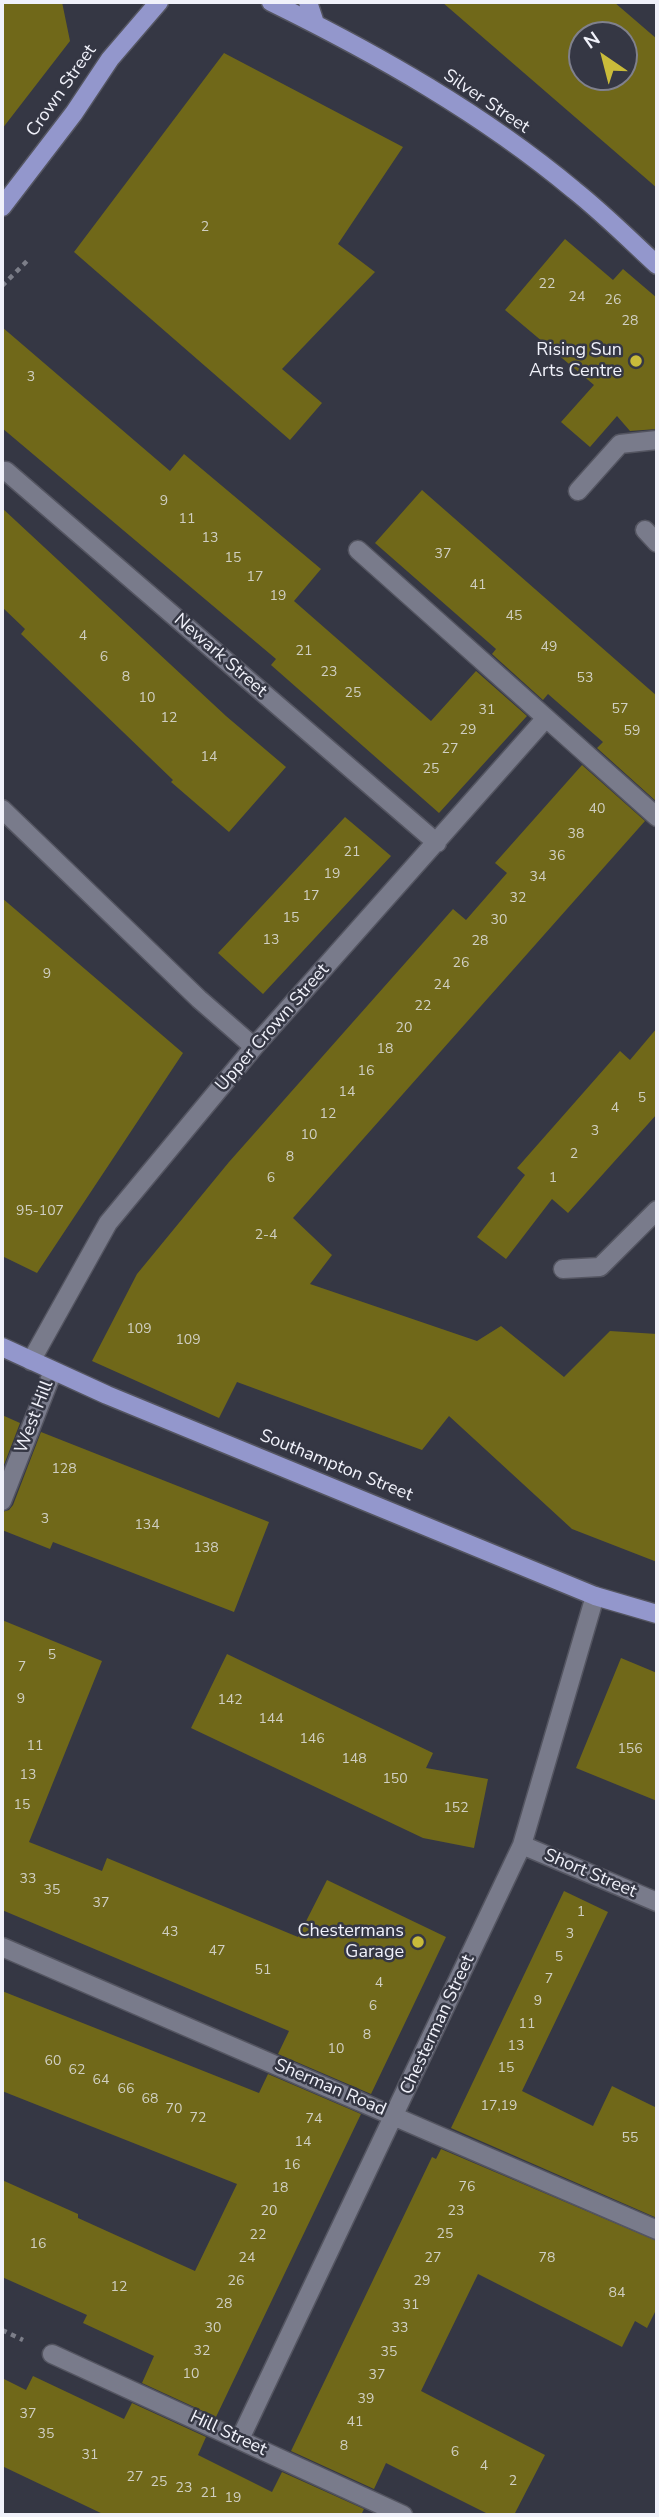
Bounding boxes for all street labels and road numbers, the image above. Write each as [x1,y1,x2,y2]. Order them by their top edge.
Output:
street label: Crown Street [22,41,102,141]
street label: Silver Street [439,65,533,139]
street label: Newark Street [169,610,271,702]
street label: Upper Crown Street [212,960,334,1096]
street label: West Hill [11,1377,59,1457]
street label: Southampton Street [256,1425,416,1507]
street label: Short Street [541,1845,639,1903]
street label: Chesterman Street [396,1952,480,2098]
street label: Sherman Road [271,2055,389,2121]
street label: Hill Street [186,2407,270,2461]

